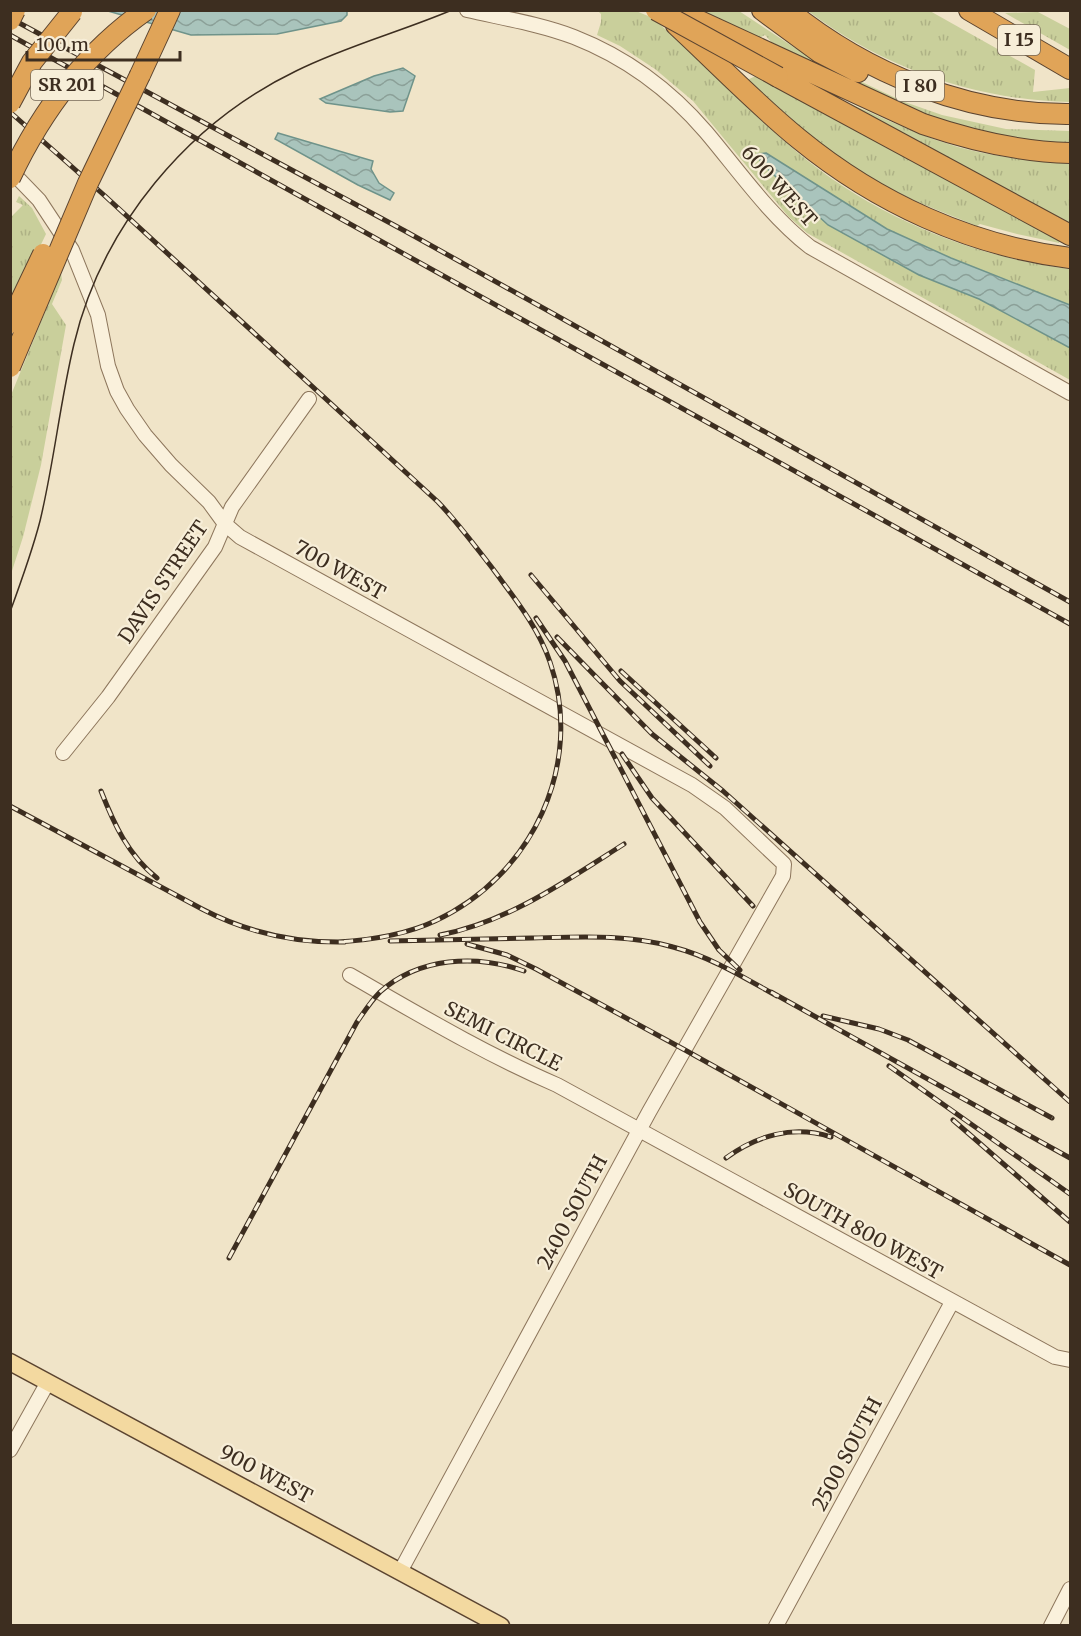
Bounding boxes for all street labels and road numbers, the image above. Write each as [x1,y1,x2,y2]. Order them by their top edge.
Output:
road number: I 15 [998,25,1040,55]
road number: SR 201 [31,70,103,100]
road number: I 80 [896,71,944,101]
street label: 600 WEST [736,140,823,232]
street label: DAVIS STREET [112,516,213,648]
street label: 700 WEST [290,534,390,605]
street label: SEMI CIRCLE [440,995,567,1076]
street label: 2400 SOUTH [531,1150,612,1273]
street label: SOUTH 800 WEST [779,1177,947,1285]
street label: 2500 SOUTH [806,1393,887,1515]
street label: 900 WEST [216,1439,317,1508]

